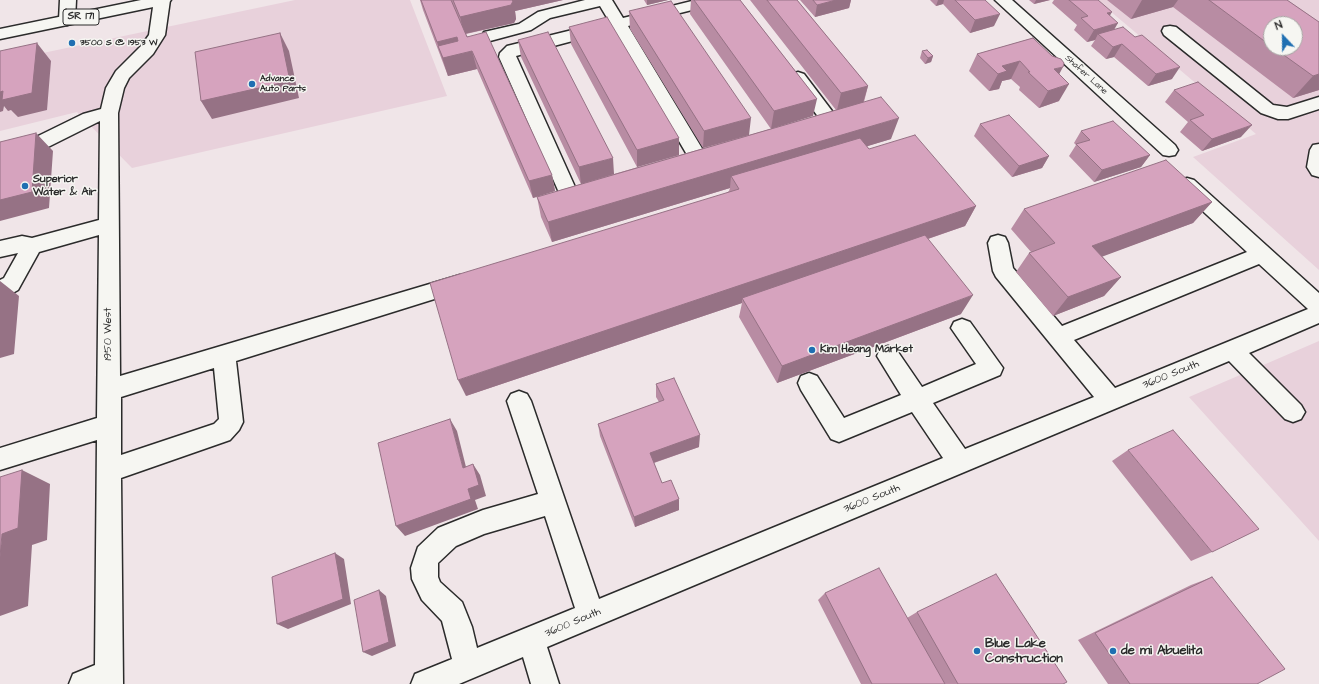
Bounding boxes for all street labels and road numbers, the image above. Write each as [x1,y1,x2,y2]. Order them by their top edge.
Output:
road number: SR 171 [63,9,99,25]
street label: Shafer Lane [1062,53,1110,97]
street label: 1950 West [102,307,116,361]
street label: 3600 South [1141,358,1201,392]
street label: 3600 South [842,482,902,516]
street label: 3600 South [543,605,603,641]

